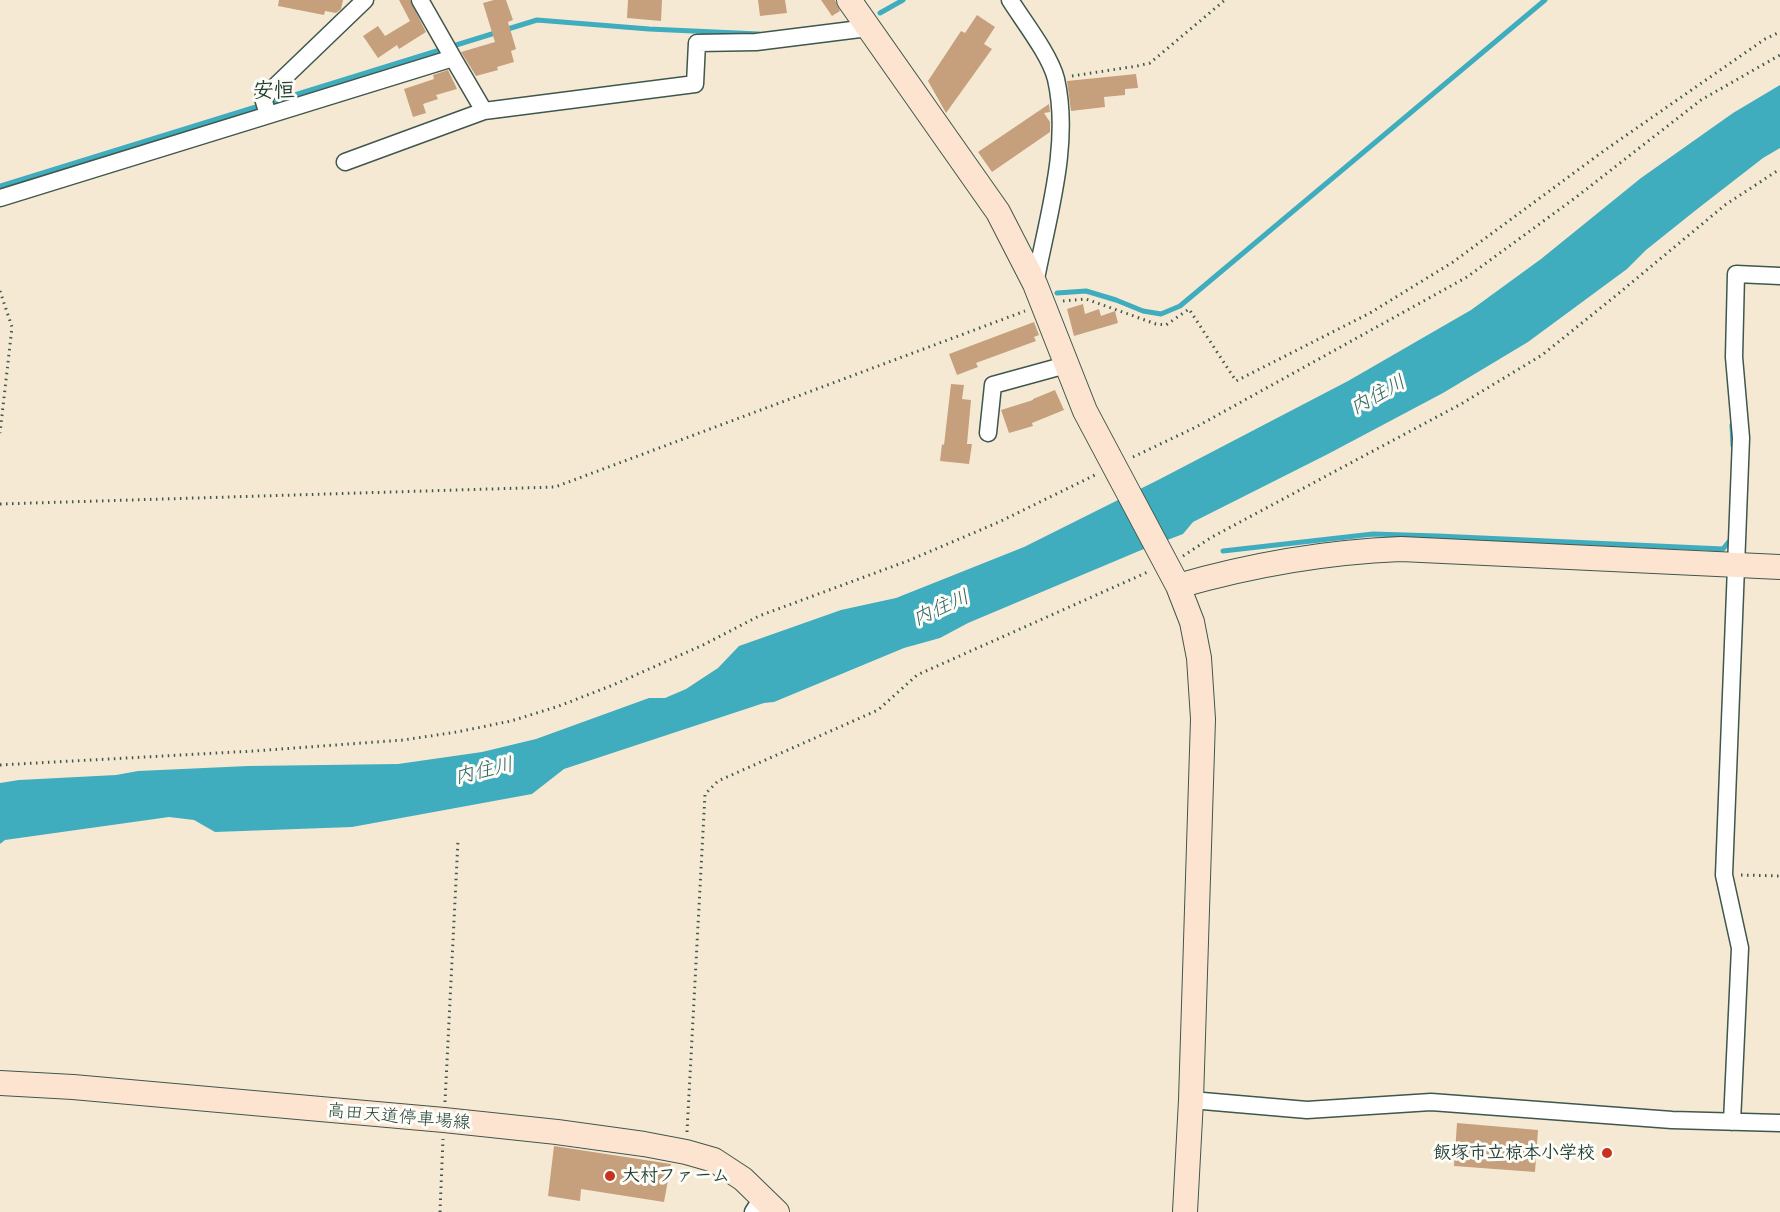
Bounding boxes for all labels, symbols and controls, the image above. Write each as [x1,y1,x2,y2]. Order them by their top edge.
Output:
district label: 安恒 [253,78,295,104]
water label: 内住川 [1346,370,1410,420]
water label: 内住川 [909,585,973,631]
water label: 内住川 [452,753,516,789]
street label: 高田天道停車場線 [326,1100,472,1134]
place label: 飯塚市立椋本小学校 [1433,1142,1595,1164]
marker: 飯塚市立椋本小学校 [1600,1146,1614,1160]
place label: 大村ファーム [622,1165,730,1187]
marker: 大村ファーム [603,1169,617,1183]

